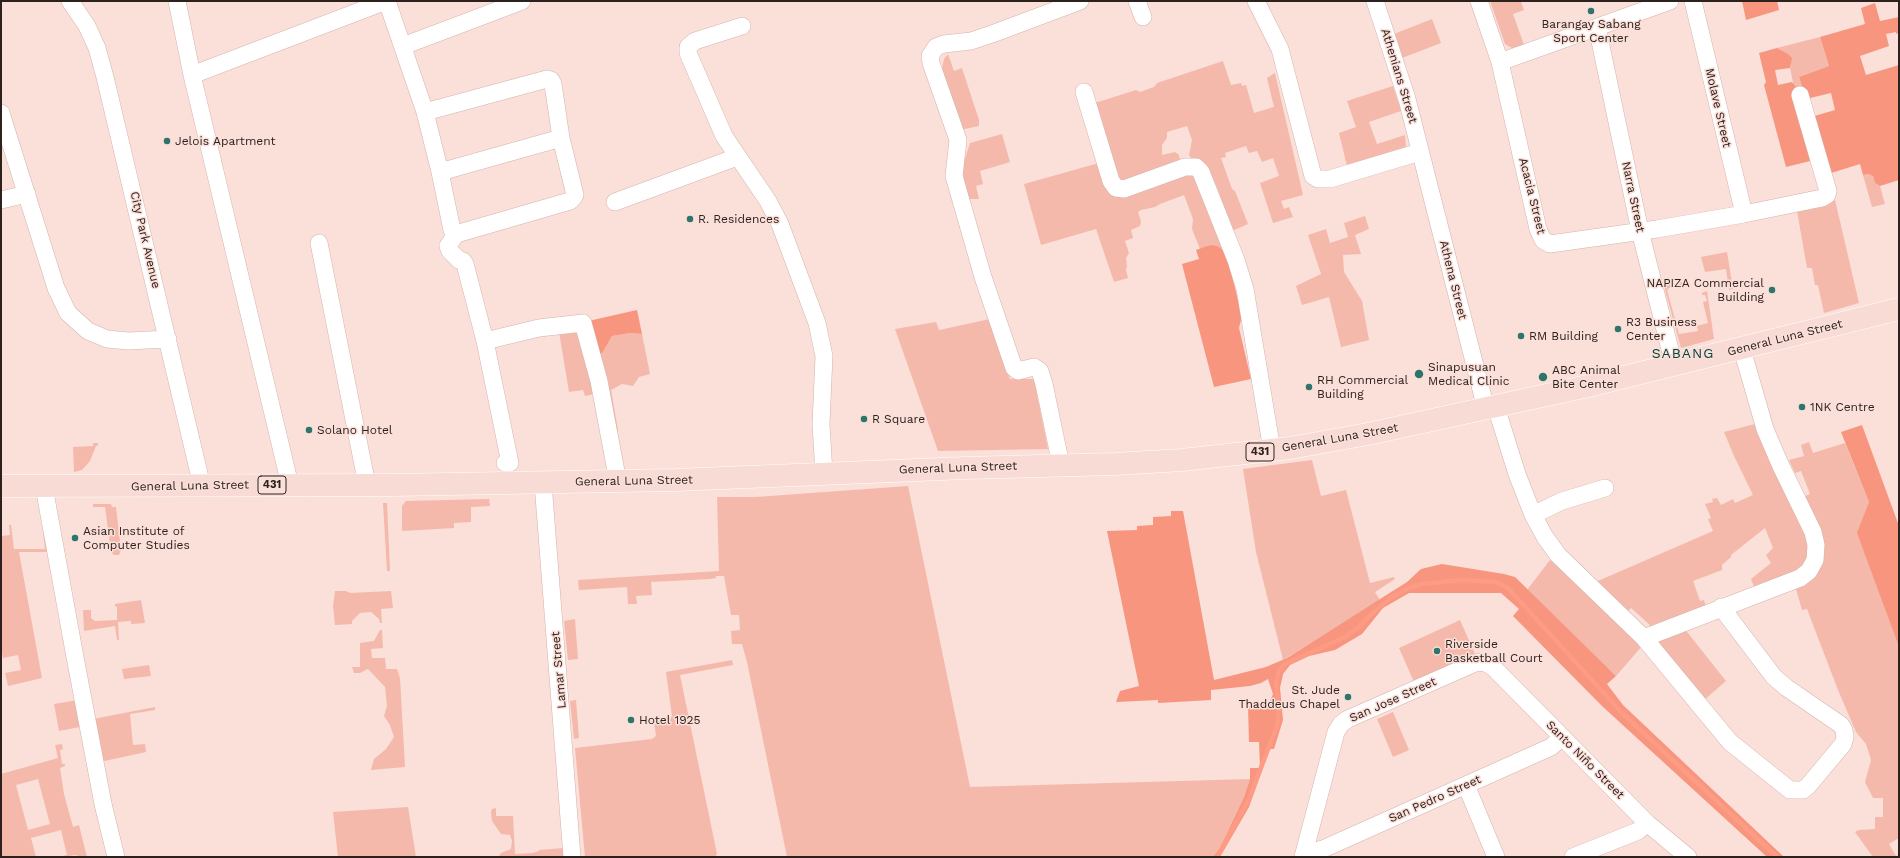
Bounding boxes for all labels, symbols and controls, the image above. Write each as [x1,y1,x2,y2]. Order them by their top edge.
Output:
marker: Barangay Sabang Sport Center [1586,6,1596,16]
place label: Barangay Sabang Sport Center [1541,17,1641,45]
street label: Athenians Street [1378,27,1420,125]
street label: Molave Street [1702,67,1734,149]
place label: Jelois Apartment [175,134,276,148]
marker: Jelois Apartment [162,136,172,146]
street label: Acacia Street [1516,156,1548,236]
street label: Narra Street [1618,160,1648,234]
street label: City Park Avenue [127,190,163,290]
place label: R. Residences [698,212,779,226]
marker: R. Residences [685,214,695,224]
street label: Athena Street [1436,239,1470,321]
place label: NAPIZA Commercial Building [1647,276,1764,304]
marker: NAPIZA Commercial Building [1767,285,1777,295]
place label: R3 Business Center [1626,315,1697,343]
street label: General Luna Street [1726,317,1844,359]
marker: R3 Business Center [1613,324,1623,334]
place label: RM Building [1529,329,1598,343]
marker: RM Building [1516,331,1526,341]
district label: SABANG [1652,346,1714,362]
place label: Sinapusuan Medical Clinic [1428,360,1510,388]
place label: ABC Animal Bite Center [1552,363,1621,391]
marker: Sinapusuan Medical Clinic [1413,368,1425,380]
marker: ABC Animal Bite Center [1537,371,1549,383]
place label: RH Commercial Building [1317,373,1408,401]
marker: RH Commercial Building [1304,382,1314,392]
place label: 1NK Centre [1810,400,1875,414]
marker: 1NK Centre [1797,402,1807,412]
place label: R Square [872,412,925,426]
marker: R Square [859,414,869,424]
street label: General Luna Street [1281,421,1399,455]
place label: Solano Hotel [317,423,393,437]
marker: Solano Hotel [304,425,314,435]
road number: 431 [1246,443,1274,461]
street label: General Luna Street [899,459,1017,477]
street label: General Luna Street [575,473,693,489]
road number: 431 [258,476,286,494]
street label: General Luna Street [131,478,249,494]
place label: Asian Institute of Computer Studies [83,524,190,552]
marker: Asian Institute of Computer Studies [70,533,80,543]
street label: Lamar Street [548,631,570,709]
place label: Riverside Basketball Court [1445,637,1542,665]
marker: Riverside Basketball Court [1432,646,1442,656]
street label: San Jose Street [1347,674,1439,726]
place label: St. Jude Thaddeus Chapel [1238,683,1340,711]
marker: St. Jude Thaddeus Chapel [1343,692,1353,702]
place label: Hotel 1925 [639,713,701,727]
marker: Hotel 1925 [626,715,636,725]
street label: Santo Niño Street [1543,718,1627,802]
street label: San Pedro Street [1387,772,1483,826]

